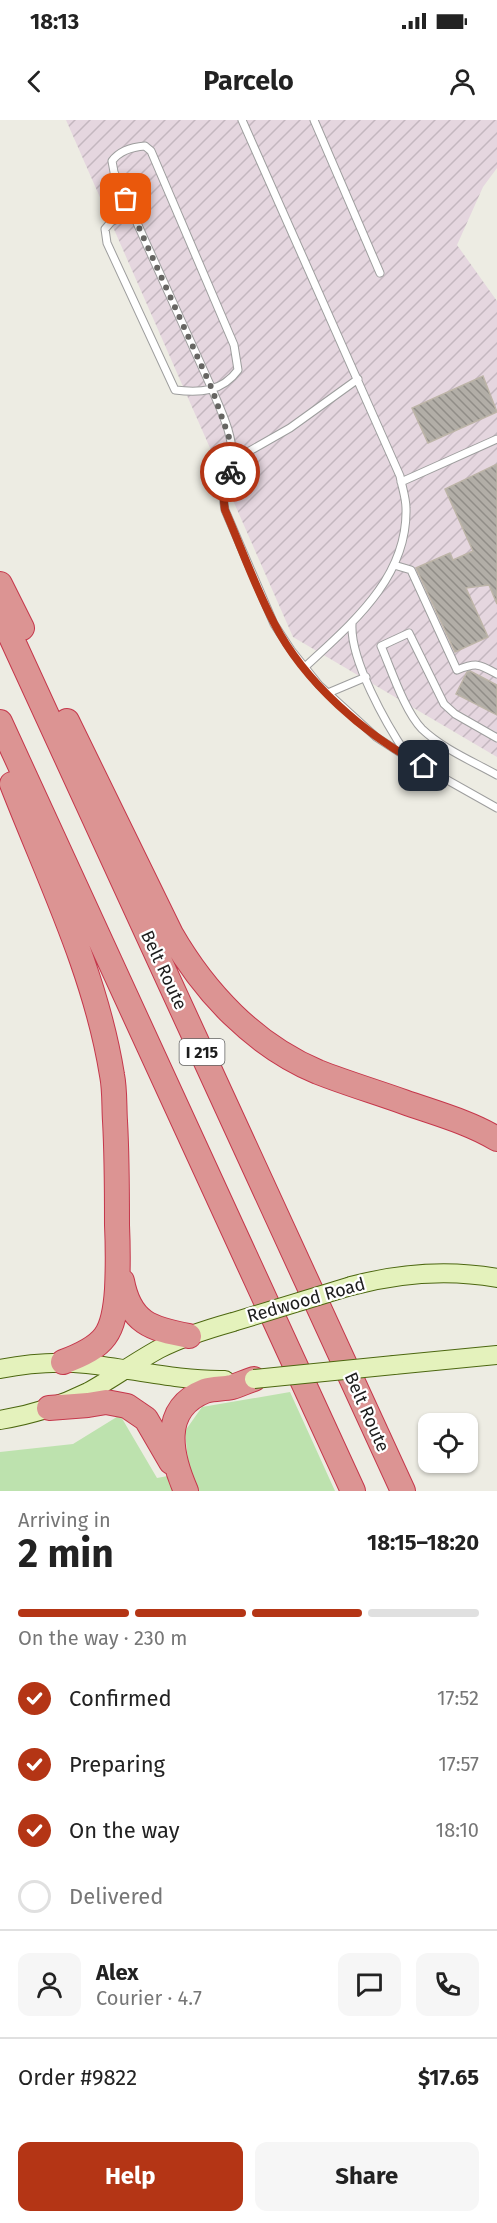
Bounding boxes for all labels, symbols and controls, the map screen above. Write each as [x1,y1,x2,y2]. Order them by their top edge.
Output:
text: 18:13 [30,8,79,35]
icon: back [18,65,51,98]
text: Parcelo [203,65,294,97]
icon: person [446,65,479,98]
pin [100,173,151,224]
icon: bag [109,182,142,215]
courier [200,442,260,502]
icon: bike [214,456,247,489]
pin [398,740,449,791]
icon: home [407,749,440,782]
street label: Belt Route [136,927,192,1013]
road number: I 215 [180,1039,224,1065]
street label: Redwood Road [244,1273,368,1327]
street label: Belt Route [340,1369,394,1455]
map controls [418,1413,478,1473]
button: locate [418,1413,478,1473]
text: Arriving in [18,1508,111,1532]
text: 18:15–18:20 [367,1529,479,1556]
text: 2 min [18,1531,114,1577]
text: On the way · 230 m [18,1626,187,1650]
icon: check [18,1682,51,1715]
text: Confirmed [69,1685,172,1712]
text: 17:52 [437,1686,479,1710]
icon: check [18,1748,51,1781]
text: Preparing [69,1751,165,1778]
text: 17:57 [438,1752,479,1776]
icon: check [18,1814,51,1847]
text: On the way [69,1817,180,1844]
text: 18:10 [436,1818,479,1842]
text: Delivered [69,1883,164,1910]
button: person [18,1953,81,2016]
button: chat [338,1953,401,2016]
button: phone [416,1953,479,2016]
text: Alex [96,1959,139,1986]
text: Courier · 4.7 [96,1986,202,2010]
text: Order #9822 [18,2064,137,2091]
text: $17.65 [418,2064,479,2091]
button: Help [18,2142,243,2211]
button: Share [255,2142,479,2211]

